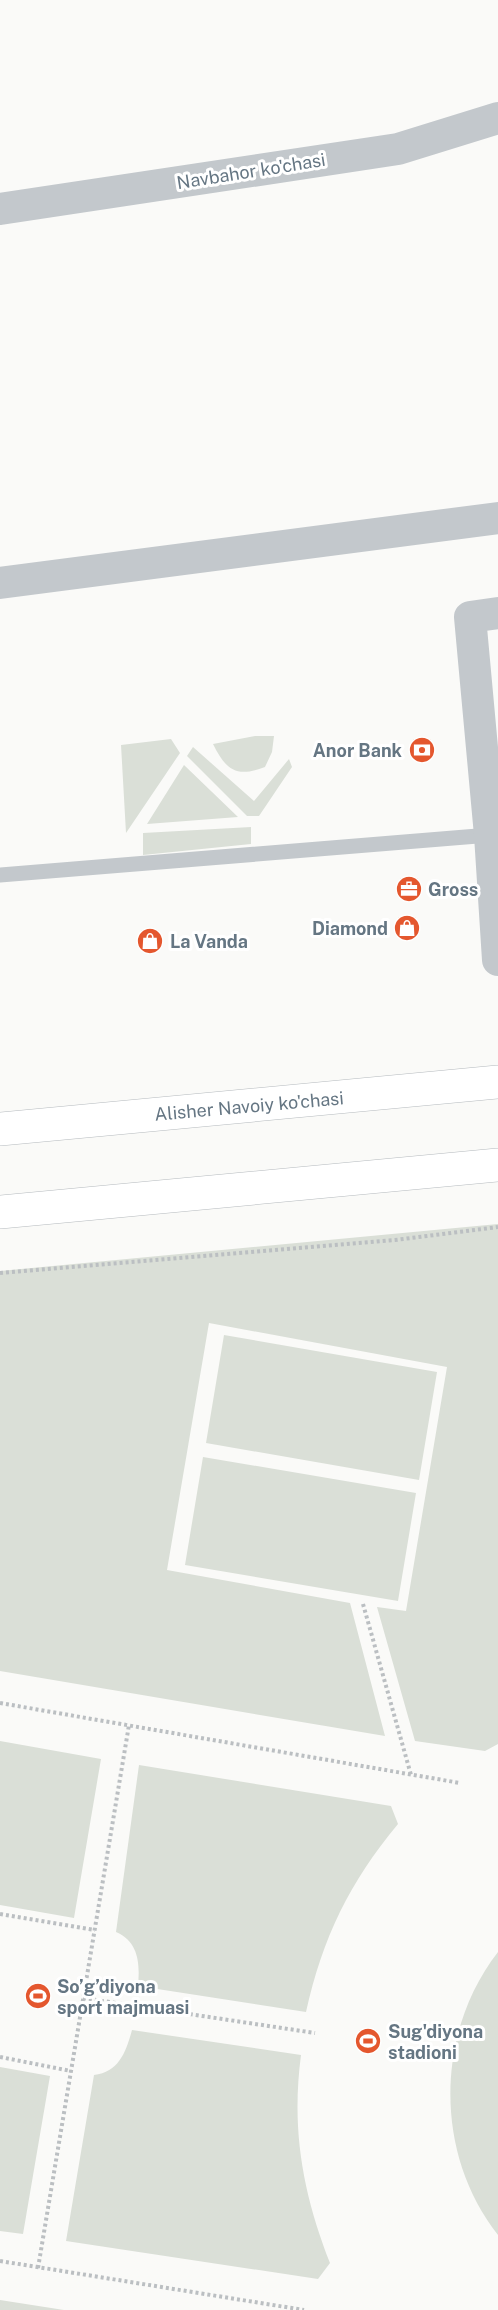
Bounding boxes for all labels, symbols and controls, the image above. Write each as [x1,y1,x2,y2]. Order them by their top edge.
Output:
street label: Navbahor ko'chasi [175,149,327,193]
bank icon: Anor Bank [407,735,437,765]
place label: Anor Bank [313,740,403,761]
office icon: Gross [394,874,424,904]
place label: Gross [428,879,478,900]
shop icon: Diamond [392,913,422,943]
place label: Diamond [312,918,388,939]
shop icon: La Vanda [135,926,165,956]
place label: La Vanda [170,931,248,952]
street label: Alisher Navoiy ko'chasi [154,1087,344,1125]
place label: So’g’diyona sport majmuasi [57,1976,189,2018]
sports icon: So’g’diyona sport majmuasi [23,1981,53,2011]
place label: Sug'diyona stadioni [388,2021,483,2063]
sports icon: Sug'diyona stadioni [353,2026,383,2056]

